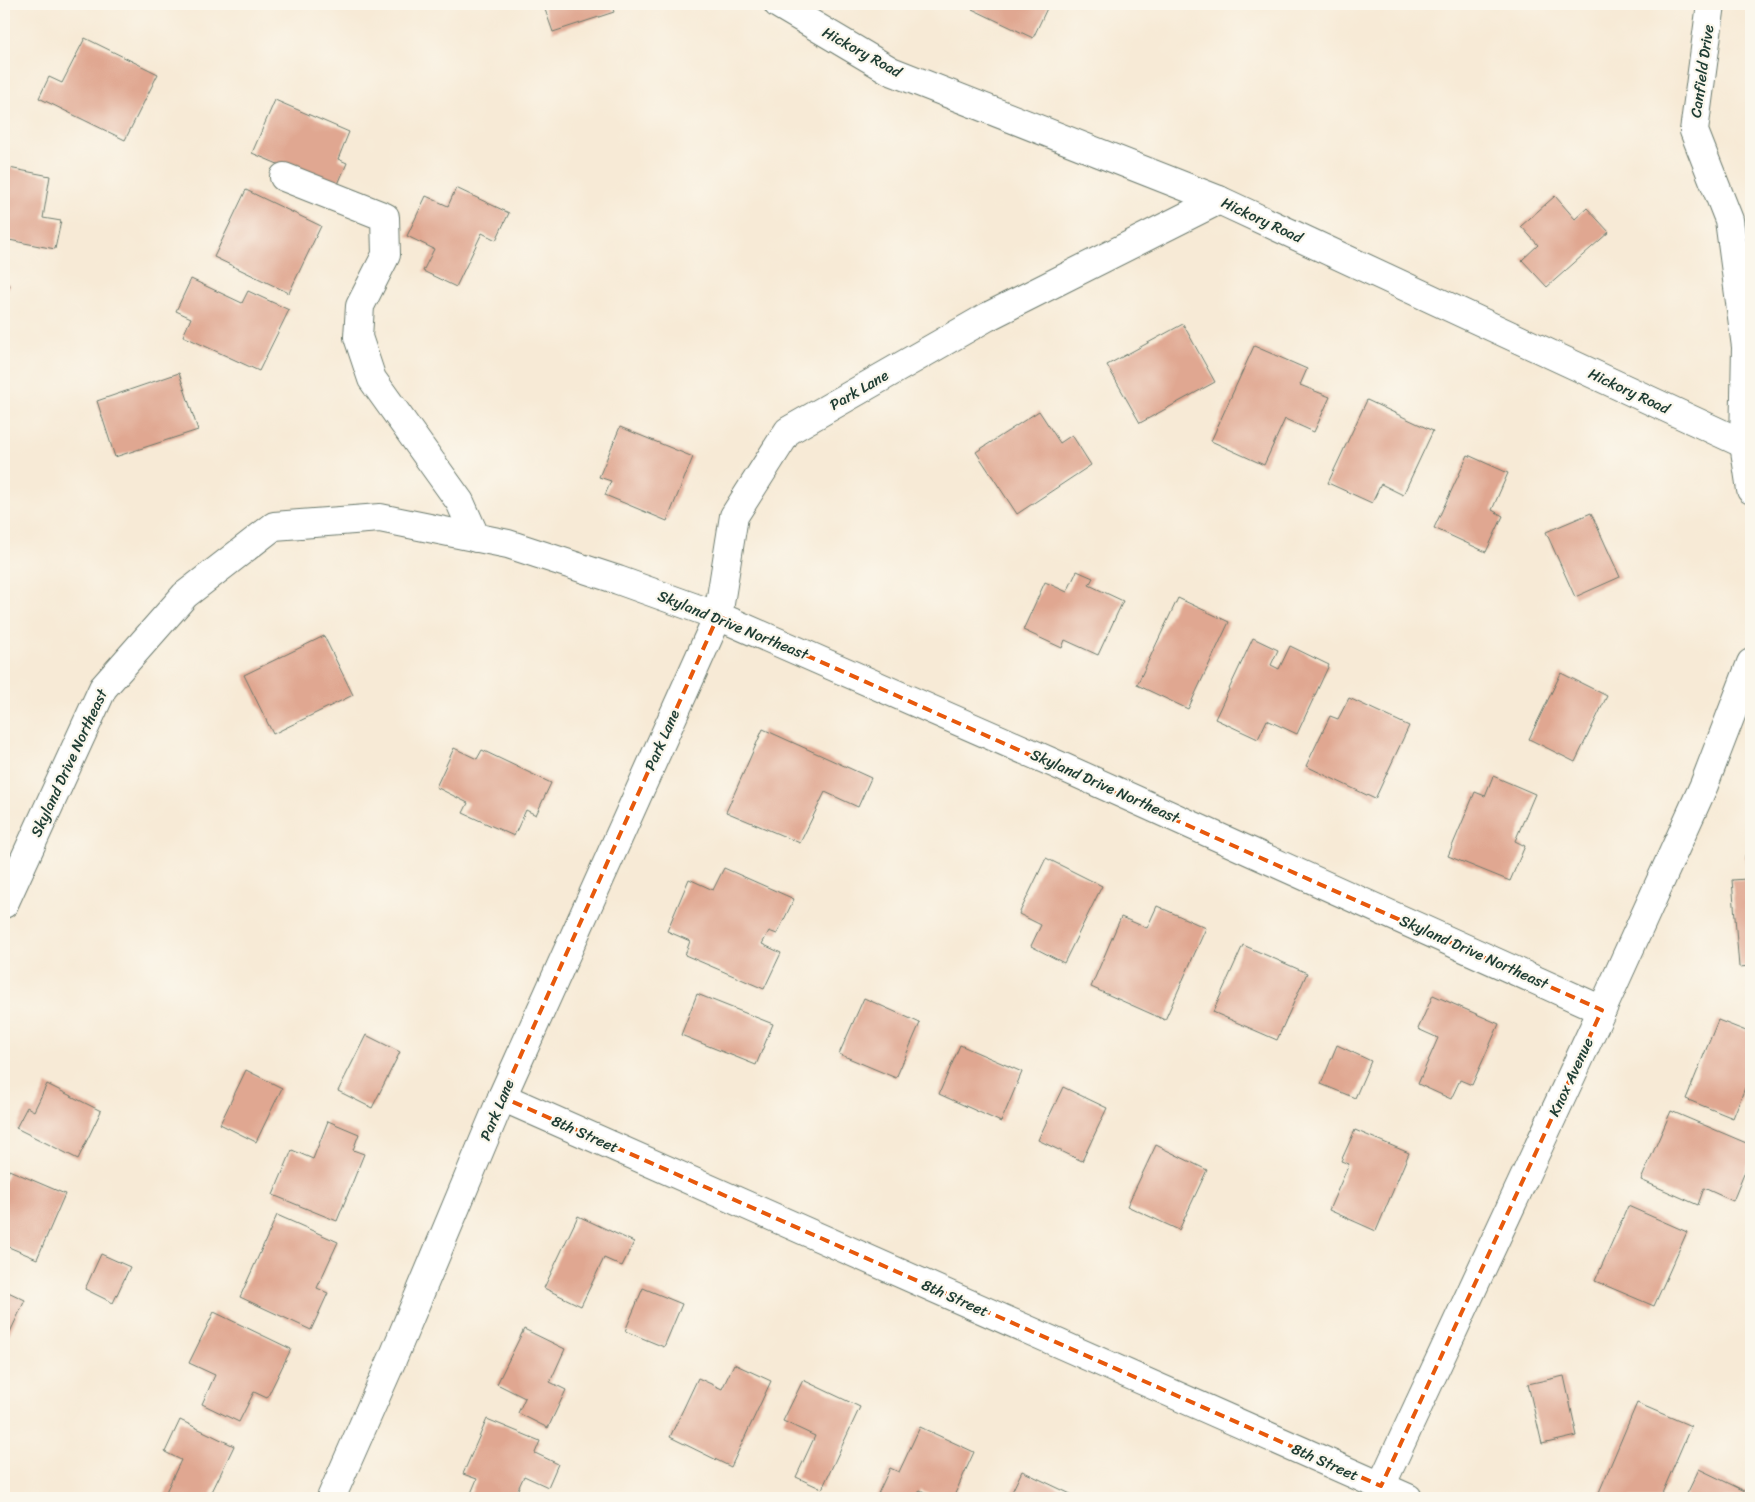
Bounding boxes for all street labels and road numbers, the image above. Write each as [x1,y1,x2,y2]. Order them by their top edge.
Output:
street label: Hickory Road [817,19,908,85]
street label: Canfield Drive [1683,22,1721,119]
street label: Hickory Road [1217,190,1308,251]
street label: Hickory Road [1584,361,1675,422]
street label: Park Lane [825,363,893,417]
street label: Skyland Drive Northeast [654,583,813,667]
street label: Skyland Drive Northeast [23,684,115,841]
street label: Park Lane [637,705,687,775]
street label: Skyland Drive Northeast [1026,741,1185,831]
street label: Skyland Drive Northeast [1395,907,1554,997]
street label: Knox Avenue [1541,1033,1601,1121]
street label: Park Lane [472,1075,522,1145]
street label: 8th Street [547,1108,623,1160]
street label: 8th Street [917,1272,993,1324]
street label: 8th Street [1287,1436,1363,1488]

